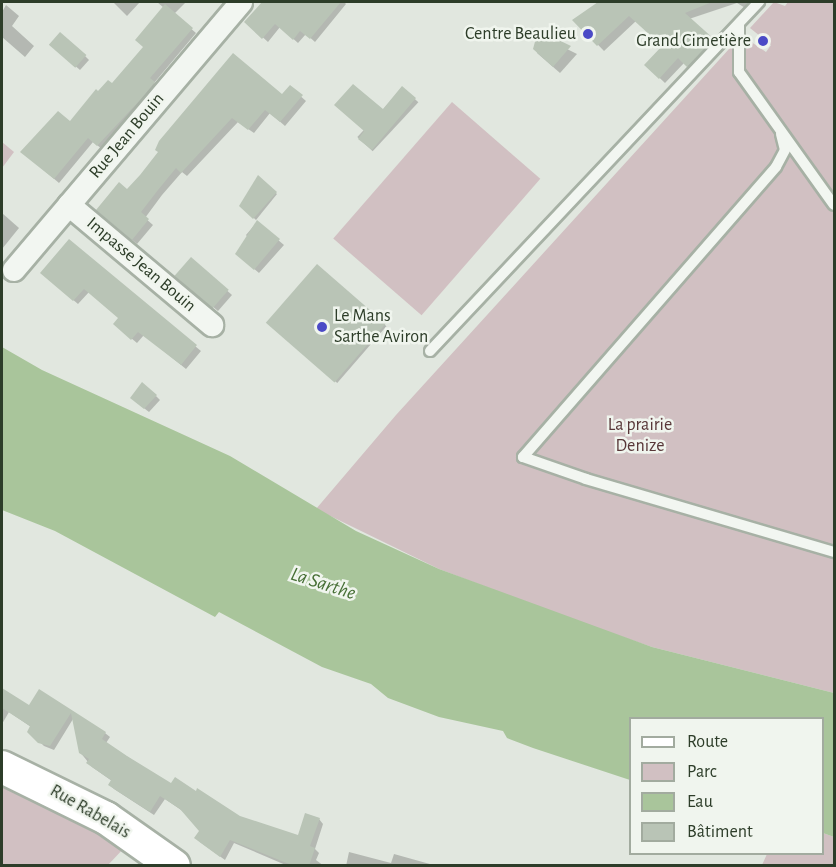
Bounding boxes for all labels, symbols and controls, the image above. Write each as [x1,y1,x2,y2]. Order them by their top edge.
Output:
place label: Centre Beaulieu [465,23,576,45]
marker: Centre Beaulieu [581,27,595,41]
place label: Grand Cimetière [636,30,751,52]
marker: Grand Cimetière [756,34,770,48]
street label: Rue Jean Bouin [85,89,169,183]
street label: Impasse Jean Bouin [82,213,200,317]
place label: Le Mans Sarthe Aviron [334,306,428,348]
marker: Le Mans Sarthe Aviron [315,320,329,334]
park label: La prairie Denize [608,415,672,458]
water label: La Sarthe [287,562,359,606]
legend [629,717,824,855]
text: Route [687,733,728,751]
text: Parc [687,763,717,781]
street label: Rue Rabelais [46,780,134,844]
text: Eau [687,793,713,811]
text: Bâtiment [687,823,753,841]

